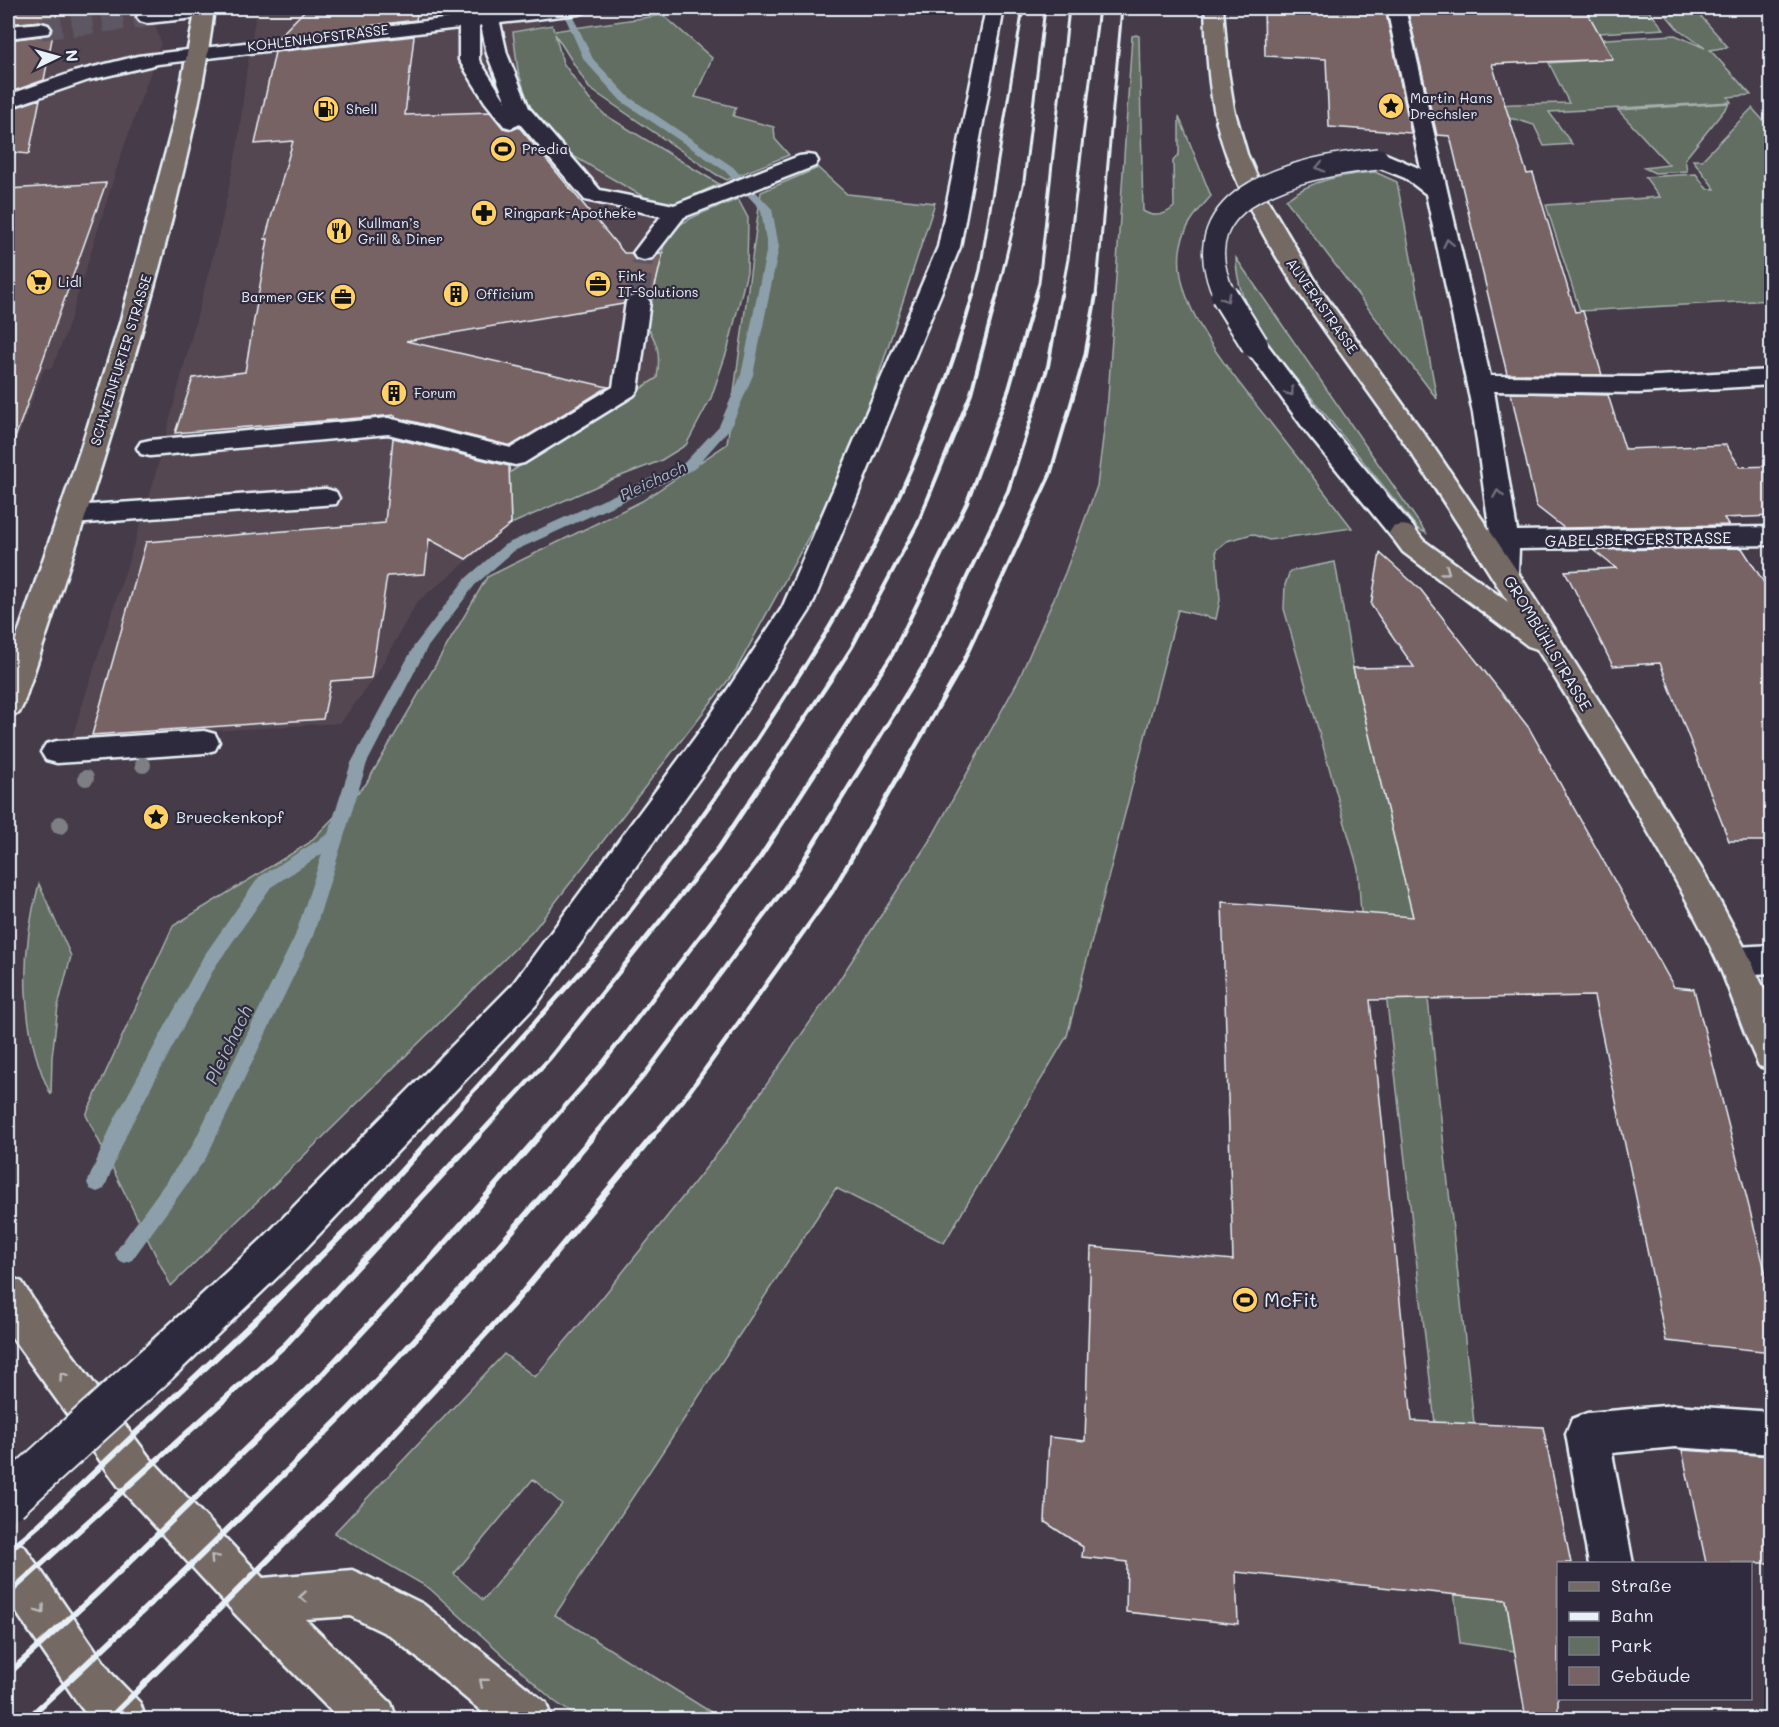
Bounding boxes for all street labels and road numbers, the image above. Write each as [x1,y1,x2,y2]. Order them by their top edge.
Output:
street label: KOHLENHOFSTRASSE [246,19,390,56]
street label: AUVERASTRASSE [1282,254,1363,357]
street label: SCHWEINFURTER STRASSE [85,272,156,448]
street label: GABELSBERGERSTRASSE [1545,526,1731,551]
street label: GROMBÜHLSTRASSE [1500,571,1597,714]

